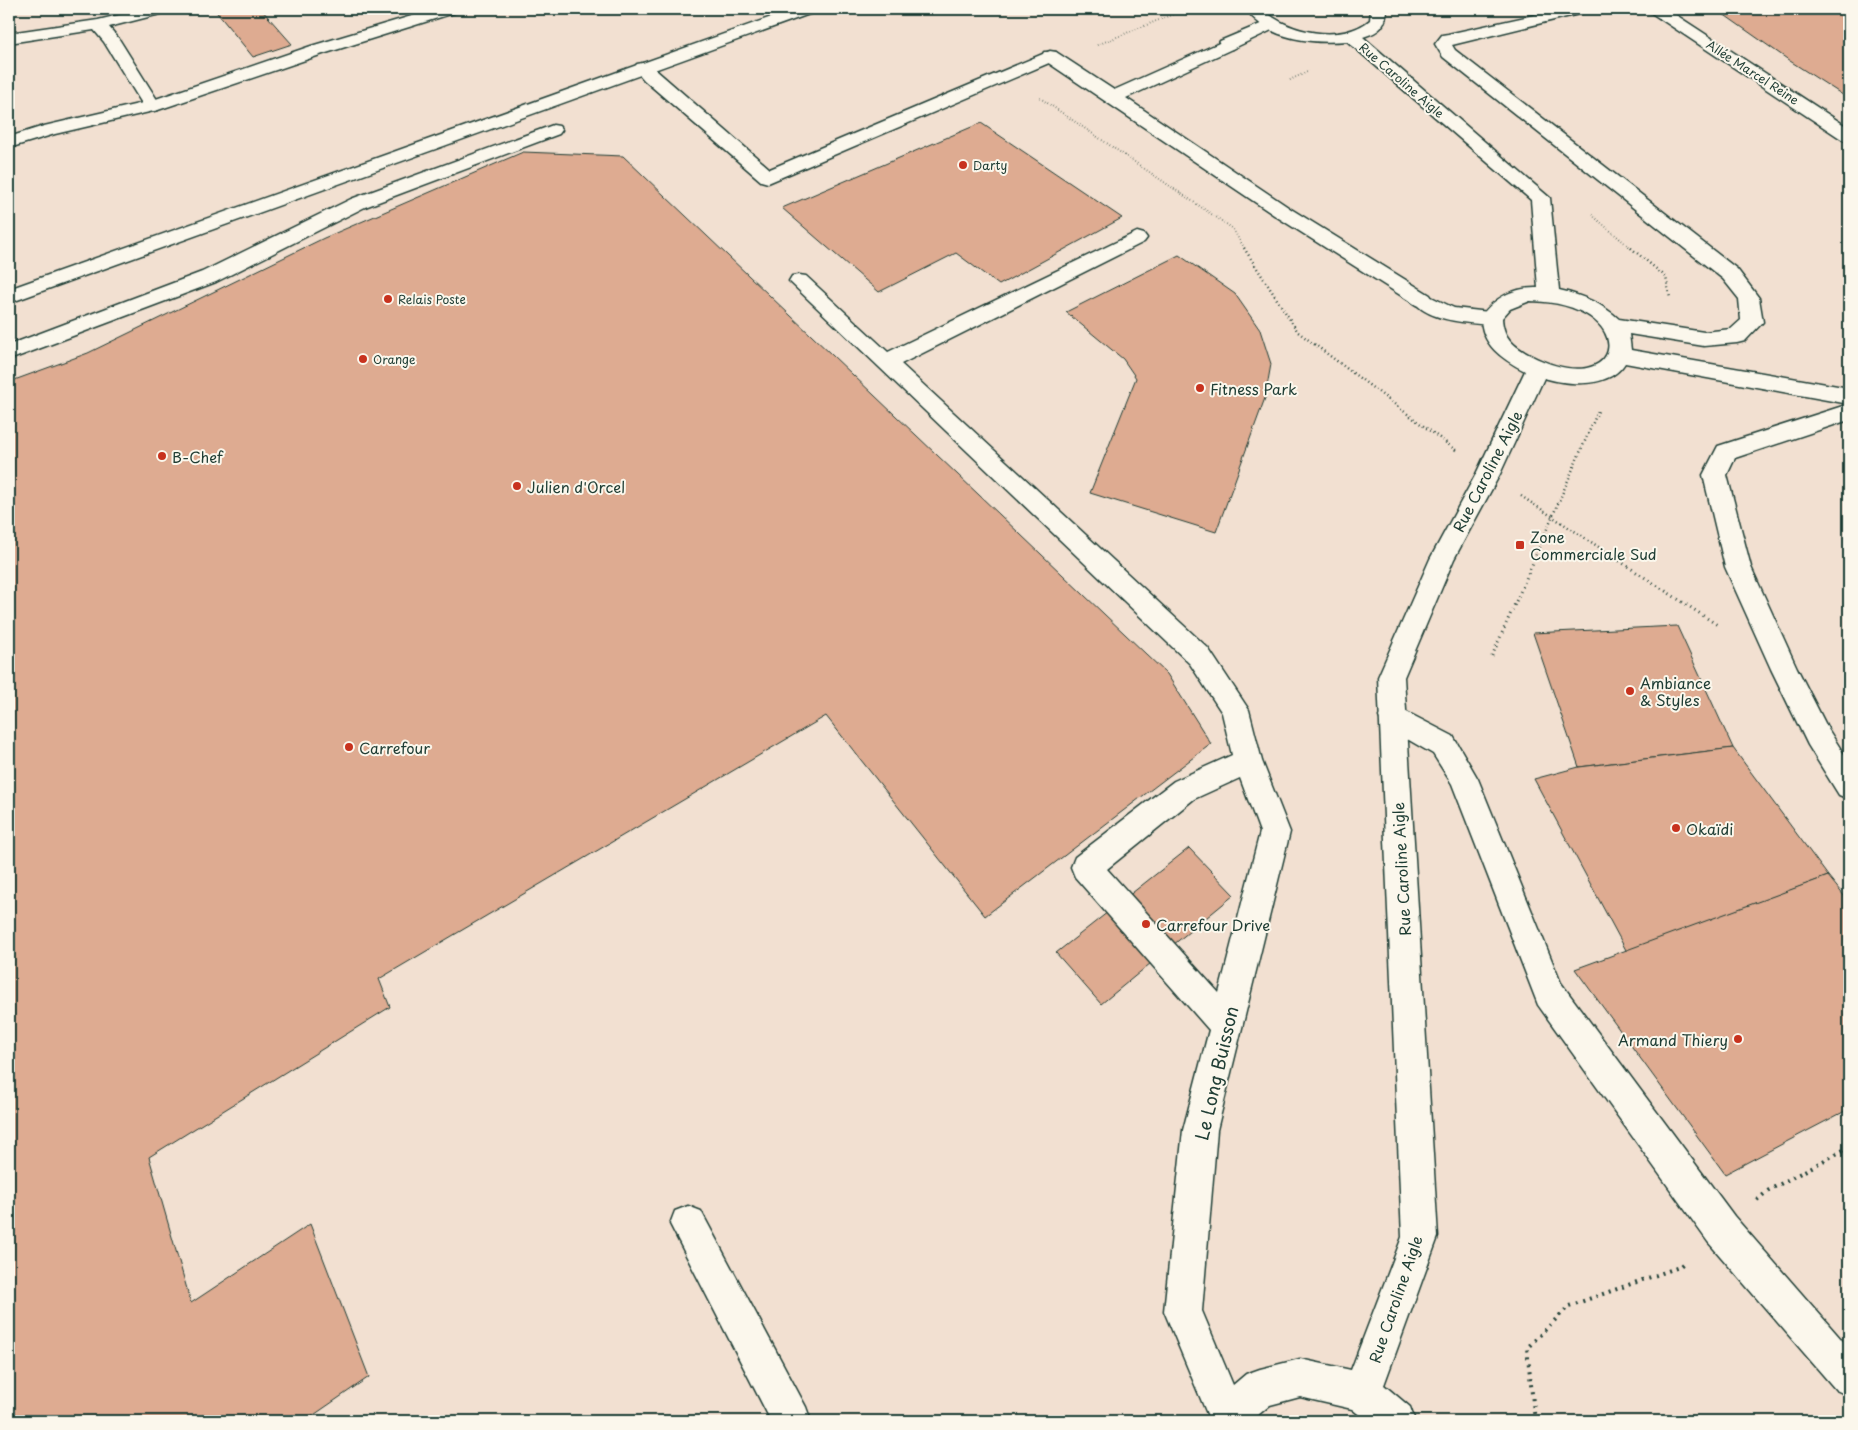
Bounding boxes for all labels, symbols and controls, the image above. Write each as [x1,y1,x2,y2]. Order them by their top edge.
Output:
street label: Allée Marcel Reine [1703,35,1803,109]
street label: Rue Caroline Aigle [1356,38,1449,122]
place label: Darty [973,156,1007,174]
marker: Darty [957,159,969,171]
place label: Relais Poste [398,290,466,308]
marker: Relais Poste [382,293,394,305]
place label: Orange [373,350,416,368]
marker: Orange [357,353,369,365]
place label: Fitness Park [1210,377,1297,400]
marker: Fitness Park [1194,382,1206,394]
street label: Rue Caroline Aigle [1446,406,1528,536]
place label: B-Chef [172,445,224,468]
marker: B-Chef [156,450,168,462]
place label: Julien d'Orcel [527,475,625,498]
marker: Julien d'Orcel [511,480,523,492]
place label: Zone Commerciale Sud [1530,525,1657,565]
marker: Zone Commerciale Sud [1514,539,1526,551]
place label: Ambiance & Styles [1640,671,1711,711]
marker: Ambiance & Styles [1624,685,1636,697]
place label: Carrefour [359,736,430,759]
marker: Carrefour [343,741,355,753]
street label: Rue Caroline Aigle [1386,802,1416,936]
place label: Okaïdi [1686,817,1733,840]
marker: Okaïdi [1670,822,1682,834]
place label: Carrefour Drive [1156,913,1270,936]
marker: Carrefour Drive [1140,918,1152,930]
street label: Le Long Buisson [1187,1003,1245,1143]
place label: Armand Thiery [1618,1028,1728,1051]
marker: Armand Thiery [1732,1033,1744,1045]
street label: Rue Caroline Aigle [1362,1232,1428,1366]

